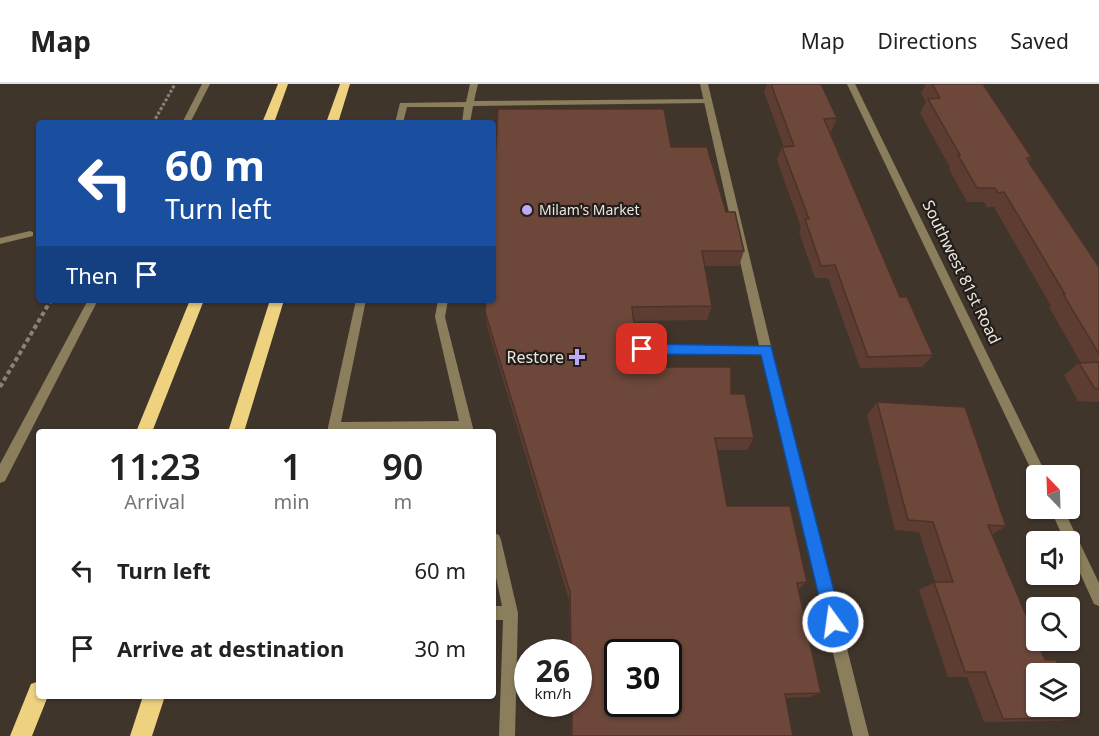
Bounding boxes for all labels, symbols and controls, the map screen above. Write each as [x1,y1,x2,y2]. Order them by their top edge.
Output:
text: Map [30,22,91,60]
text: Map [801,27,845,55]
text: Directions [878,27,977,55]
text: Saved [1010,27,1069,55]
text: 60 m [165,136,265,193]
icon: left [66,144,144,222]
text: Turn left [165,190,271,227]
street label: Southwest 81st Road [918,196,1006,348]
place label: Milam's Market [539,200,640,219]
marker: Milam's Market [520,203,534,217]
icon: arrive [130,258,163,291]
text: Then [66,260,118,290]
pin [616,323,667,374]
icon: arrive [625,332,658,365]
place label: Restore [507,346,564,368]
marker: Restore [568,348,586,366]
text: 11:23 [109,442,201,491]
text: 1 [281,442,302,491]
text: 90 [382,442,423,491]
north arrow [1026,465,1080,519]
map controls [1026,465,1080,717]
text: Arrival [124,488,185,515]
text: min [273,488,310,515]
text: m [393,488,412,515]
button: sound [1026,531,1080,585]
icon: left [66,554,99,587]
text: Turn left [117,555,211,585]
text: 60 m [415,555,466,585]
position arrow [801,590,865,654]
button: search [1026,597,1080,651]
icon: arrive [66,632,99,665]
text: Arrive at destination [117,633,344,663]
text: 30 m [415,633,466,663]
speed limit sign: 30 [604,639,682,717]
text: 26 [536,650,570,691]
button: layers [1026,663,1080,717]
text: km/h [535,683,571,703]

